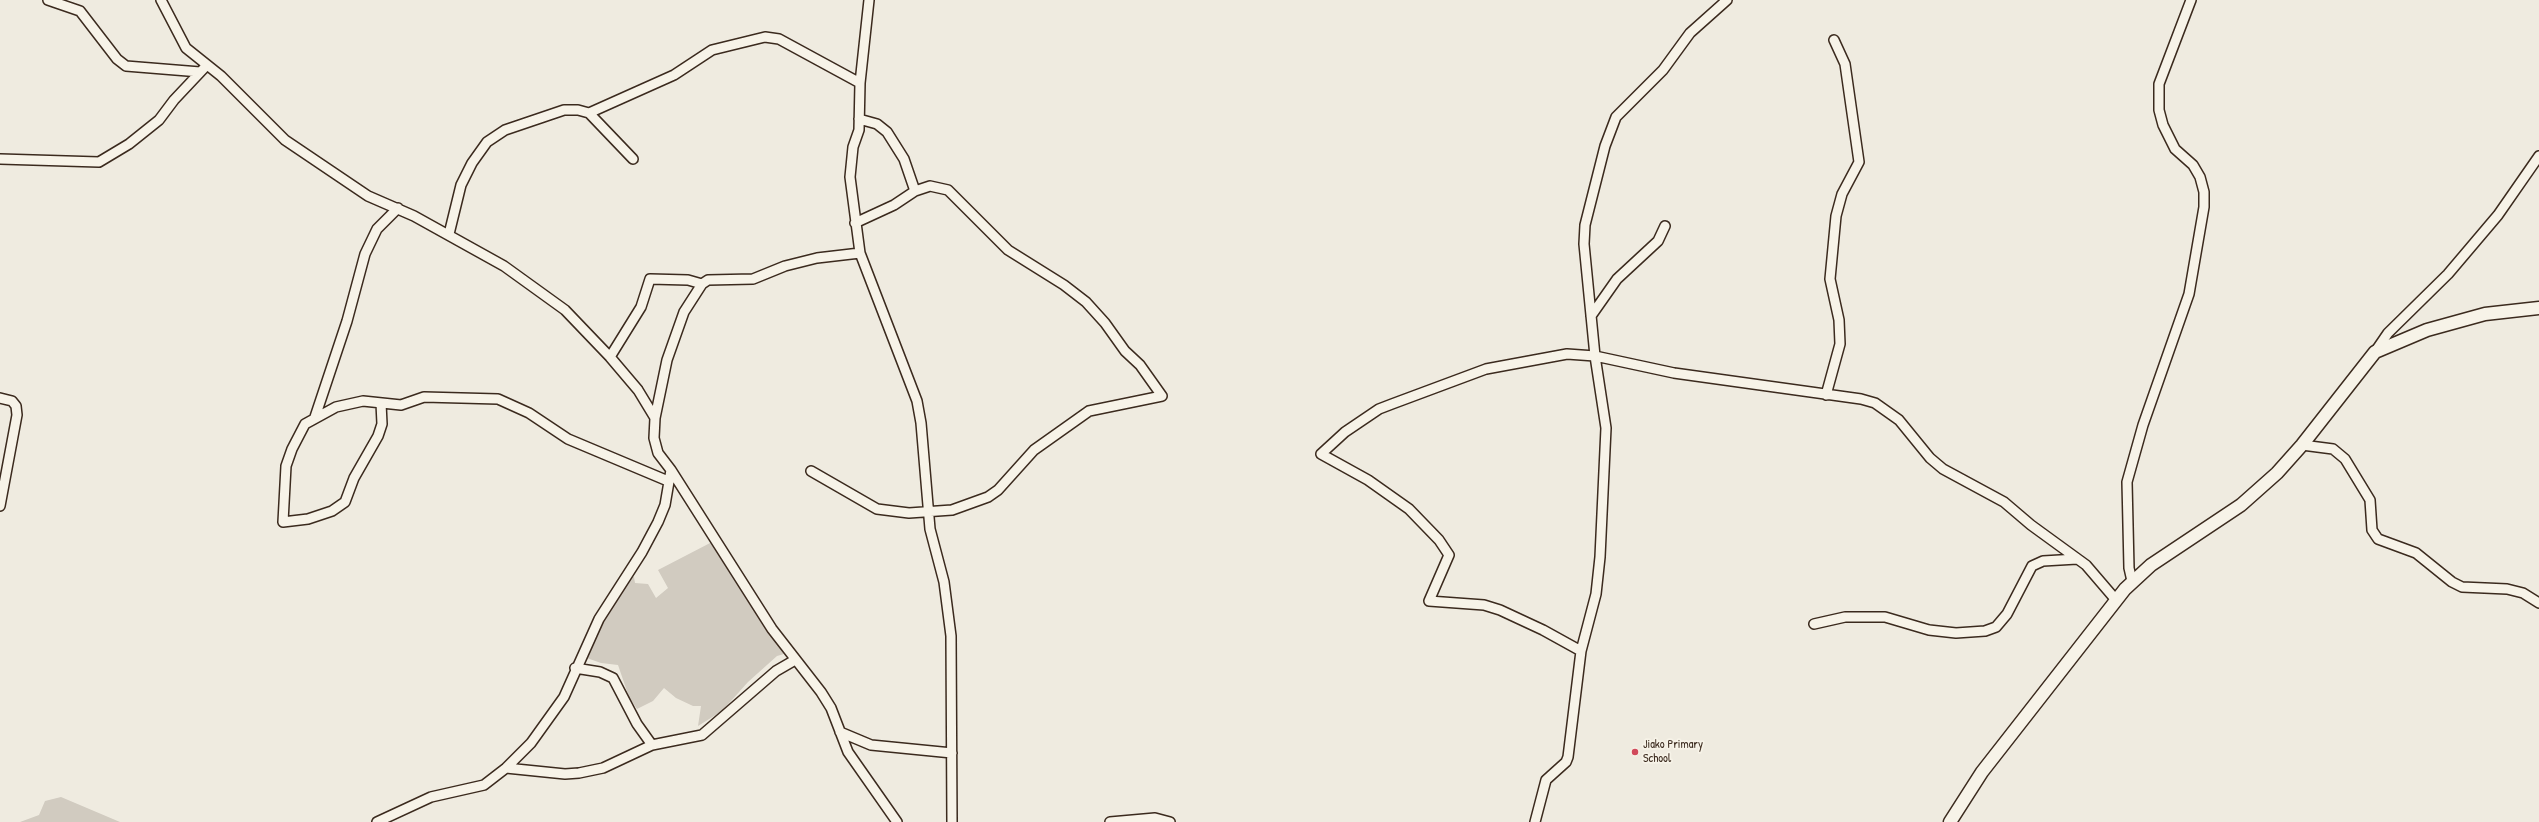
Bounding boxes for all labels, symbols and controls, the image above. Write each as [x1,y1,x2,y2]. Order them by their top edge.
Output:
place label: Jiako Primary School [1643,738,1703,766]
marker: Jiako Primary School [1630,747,1640,757]

